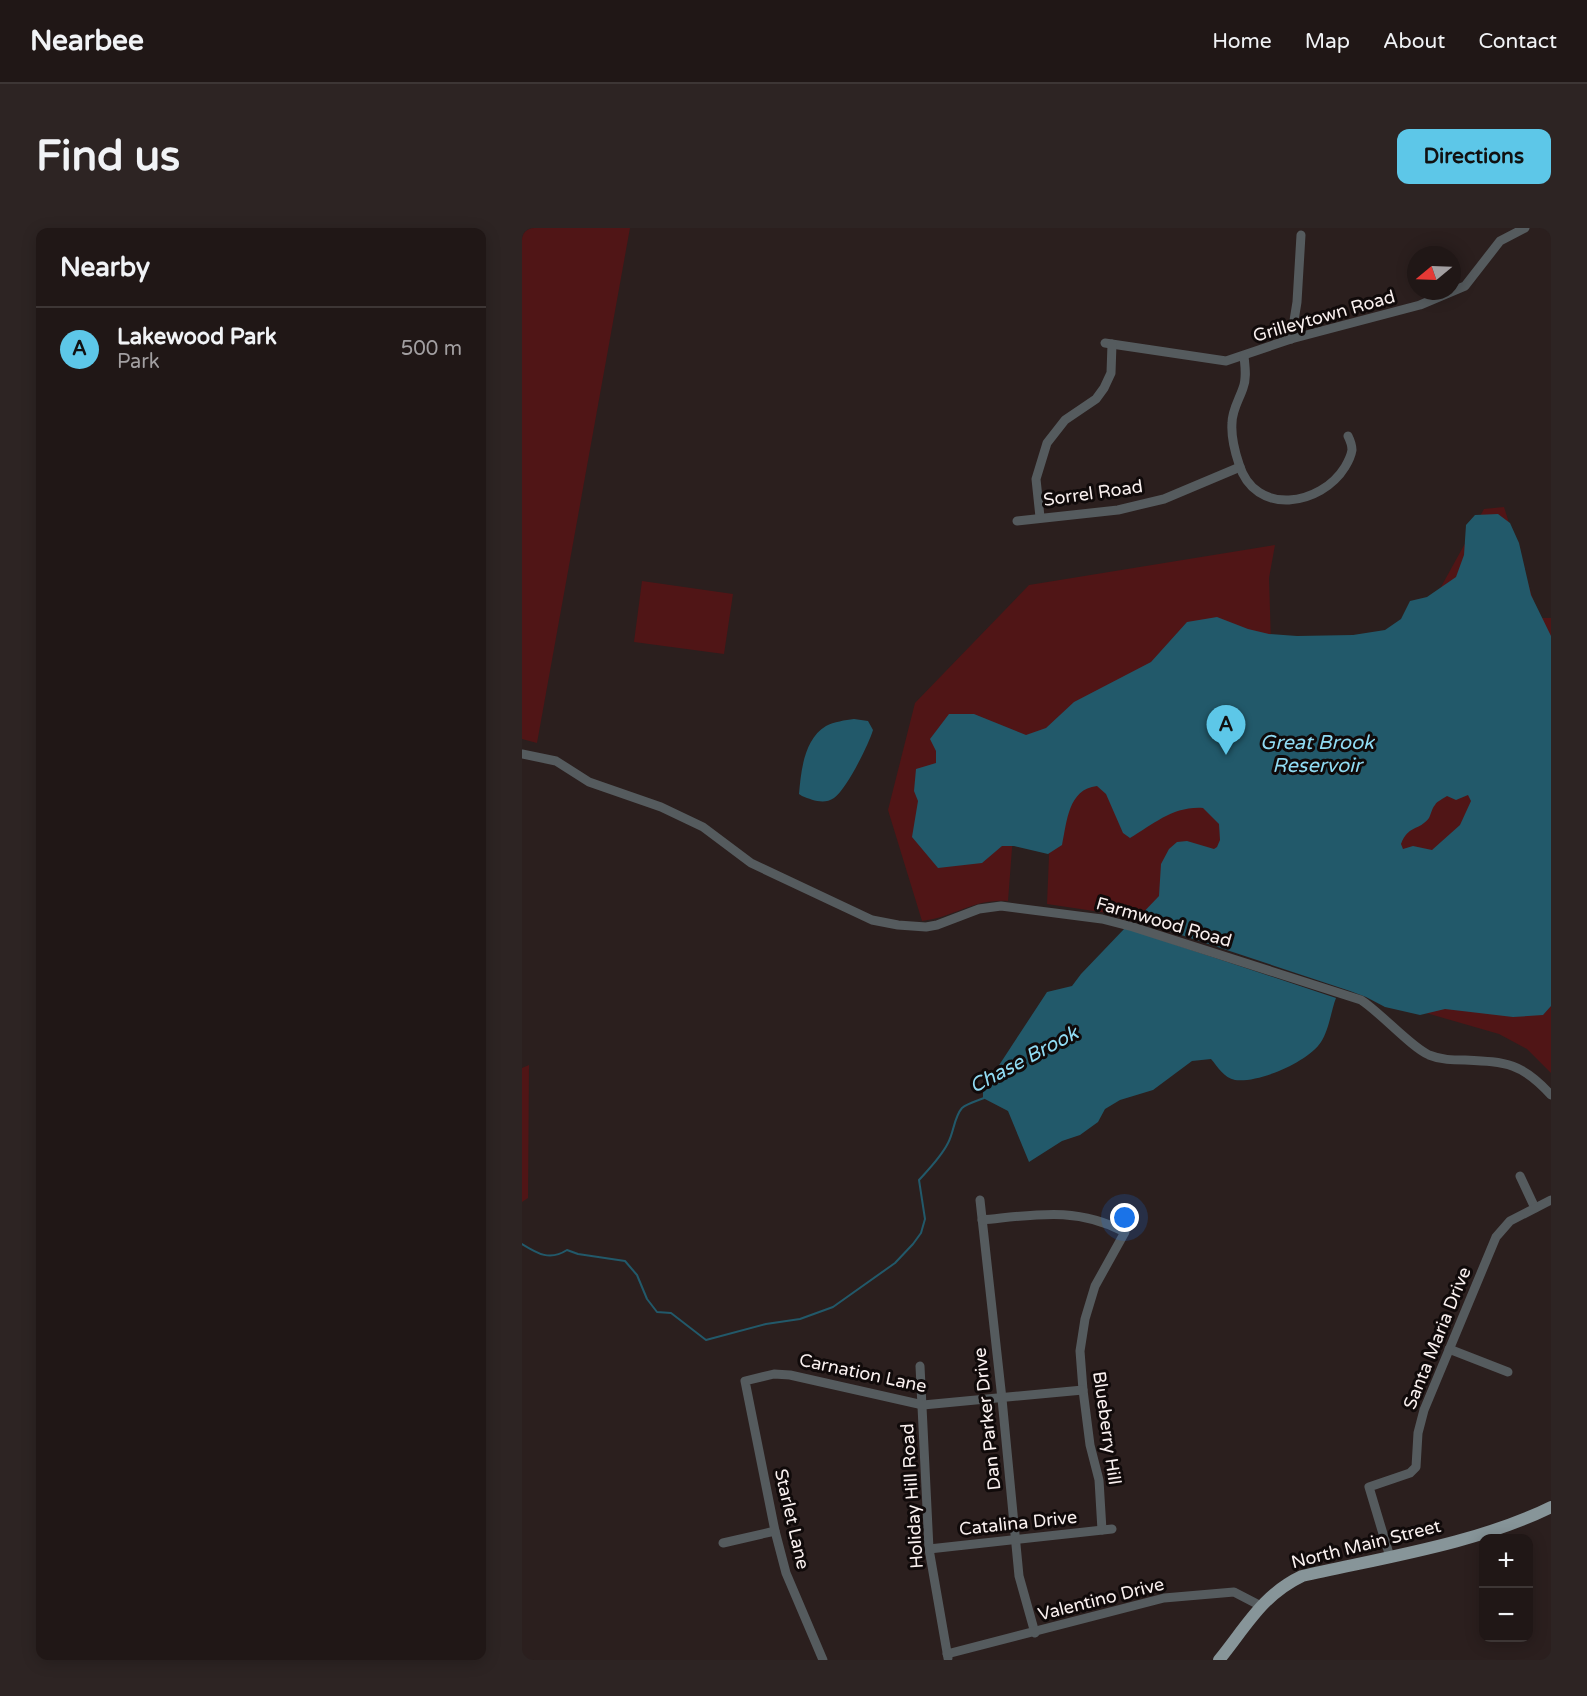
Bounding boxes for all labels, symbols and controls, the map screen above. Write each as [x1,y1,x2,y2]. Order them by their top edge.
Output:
text: Nearbee [30,24,144,58]
text: Home [1212,29,1272,54]
text: Map [1305,29,1350,54]
text: About [1383,29,1445,54]
text: Contact [1478,29,1557,54]
button: Directions [1397,129,1551,184]
text: Find us [36,131,180,182]
north arrow [1407,246,1461,300]
text: Nearby [60,252,150,283]
street label: Grilleytown Road [1250,285,1398,347]
text: Lakewood Park [117,324,277,350]
text: A [72,337,87,361]
text: 500 m [401,337,462,361]
text: Park [117,350,160,374]
street label: Sorrel Road [1042,475,1144,511]
pin: A [1206,706,1246,755]
water label: Great Brook Reservoir [1260,731,1376,778]
street label: Farmwood Road [1094,892,1234,952]
water label: Chase Brook [965,1020,1084,1099]
your location [1110,1203,1139,1232]
street label: Santa Maria Drive [1398,1264,1476,1412]
street label: Dan Parker Drive [969,1347,1005,1491]
street label: Carnation Lane [797,1349,929,1397]
street label: Blueberry Hill [1088,1370,1126,1486]
street label: Holiday Hill Road [896,1423,928,1569]
street label: Starlet Lane [770,1467,814,1571]
street label: Catalina Drive [958,1506,1078,1540]
street label: North Main Street [1289,1515,1443,1573]
map controls [1479,1534,1533,1642]
button: + [1479,1534,1533,1588]
street label: Valentino Drive [1036,1573,1166,1625]
button: − [1479,1588,1533,1642]

